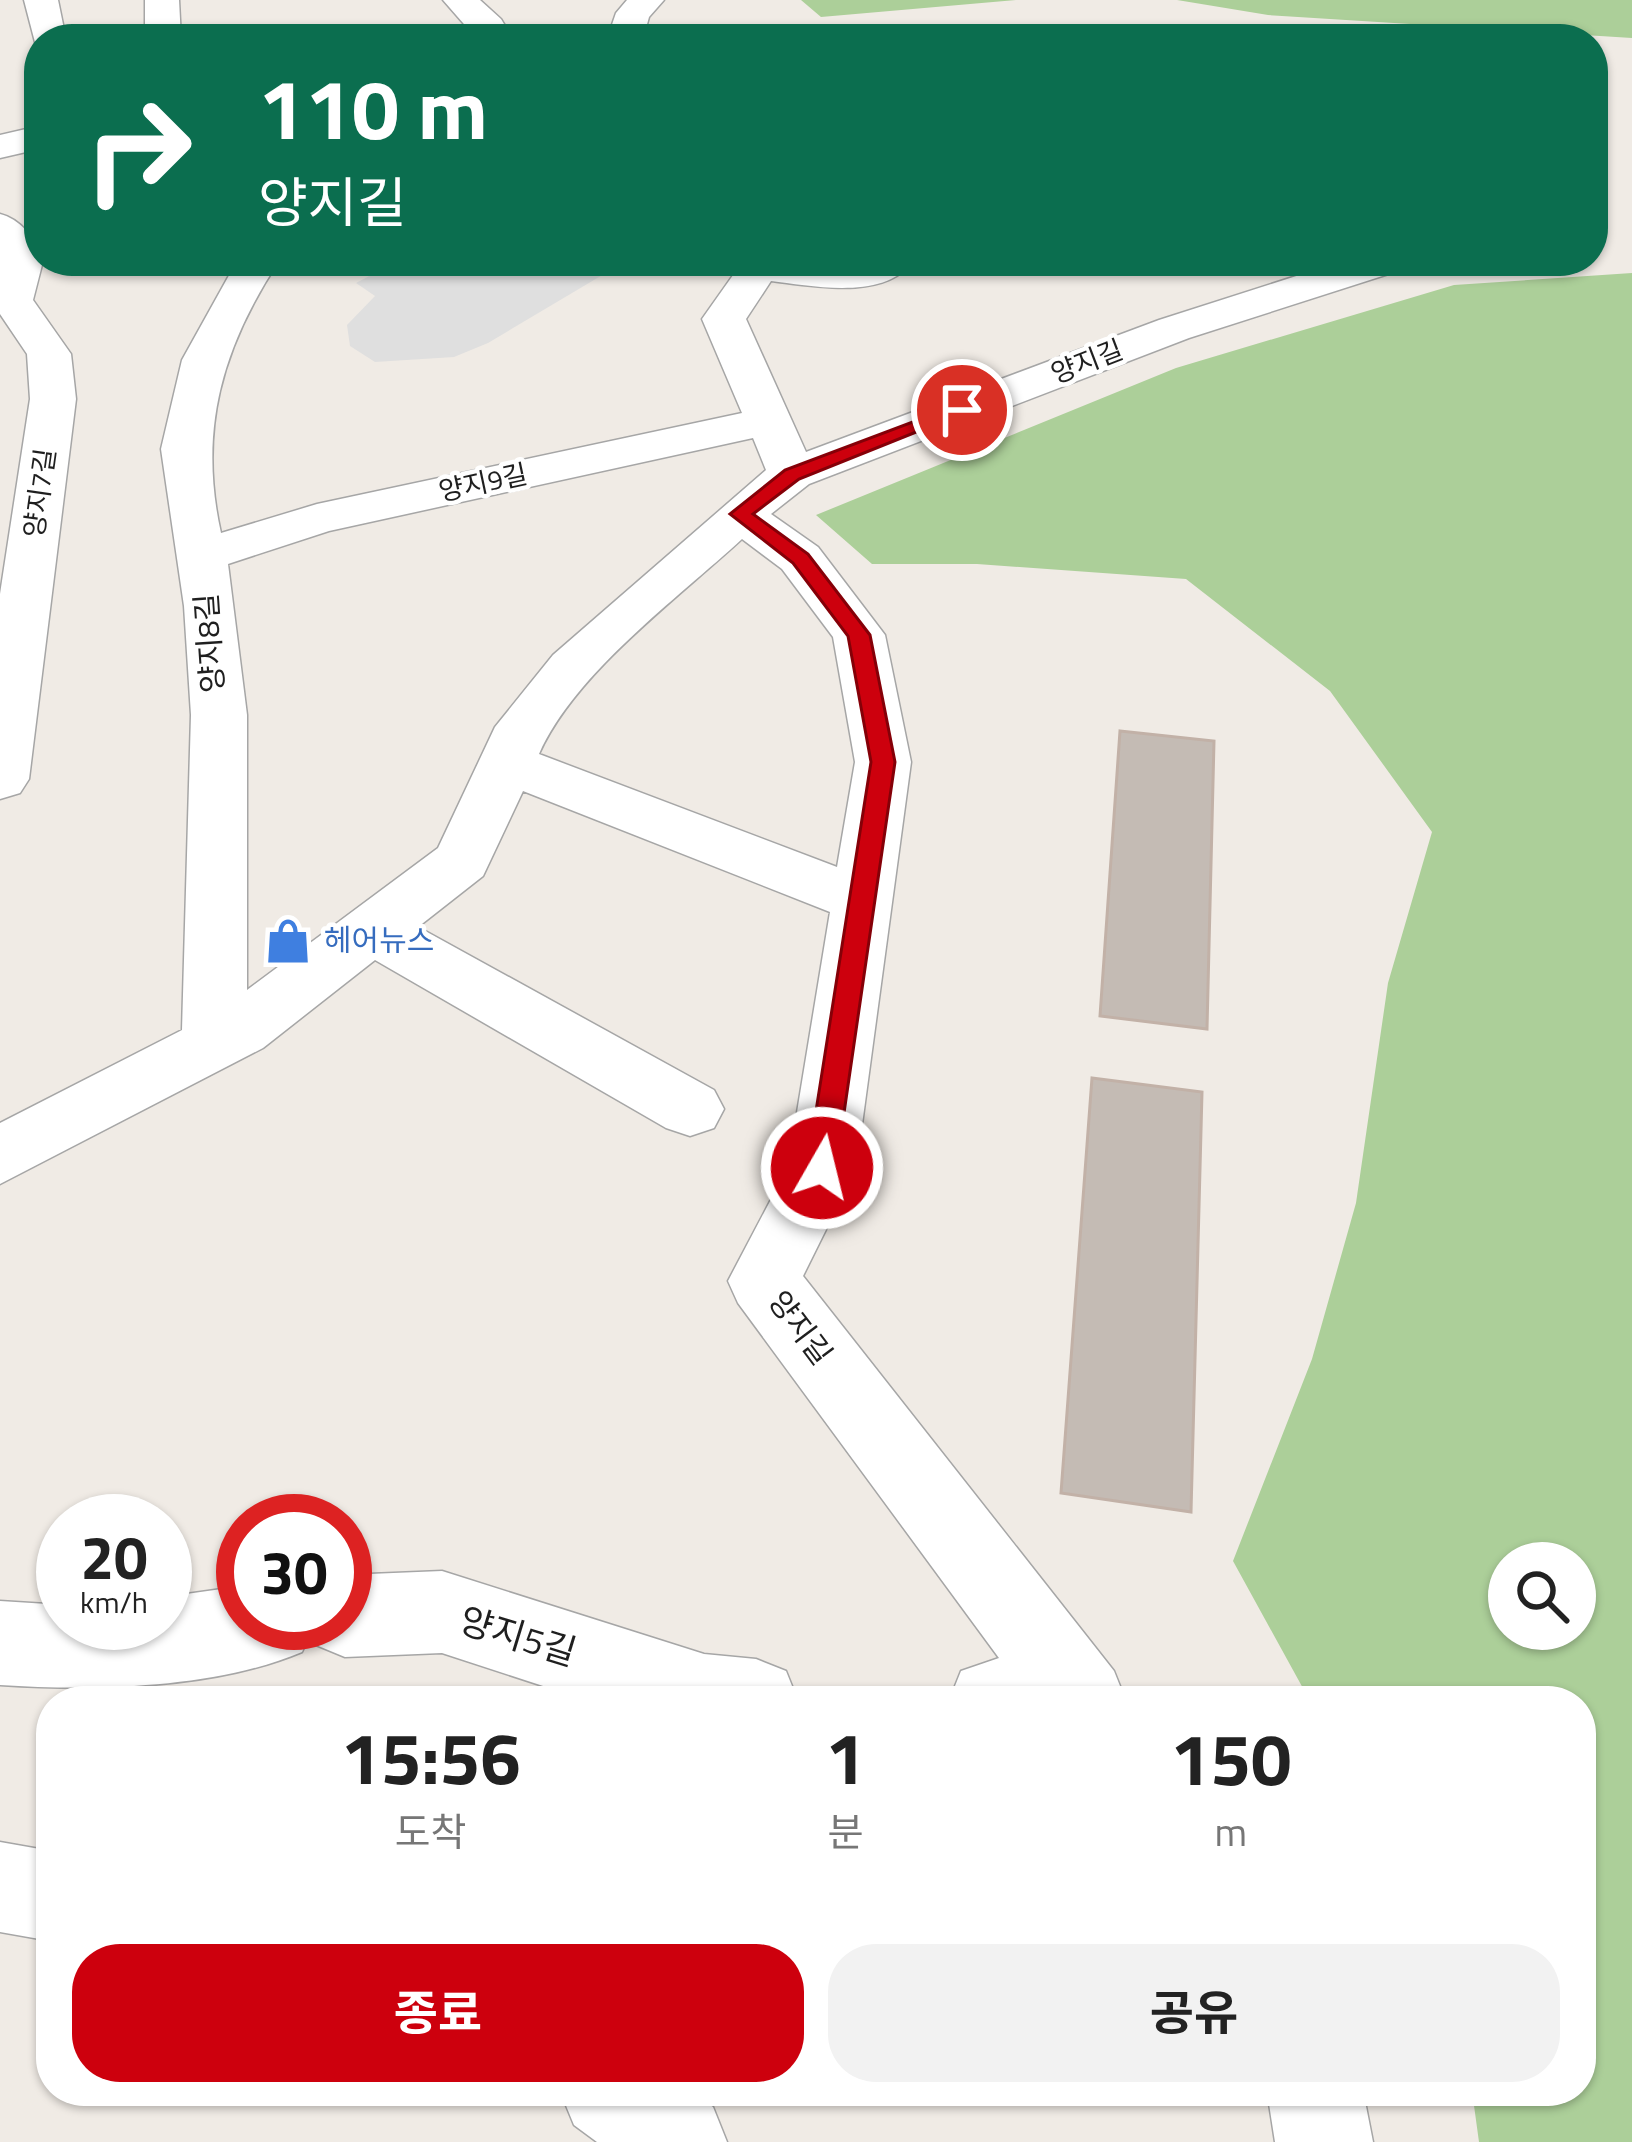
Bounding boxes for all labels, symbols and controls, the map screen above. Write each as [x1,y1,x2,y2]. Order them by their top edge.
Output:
text: 110 m [258,44,488,172]
icon: right [60,72,216,228]
text: 양지길 [258,161,407,243]
street label: 양지길 [1044,328,1129,393]
pin [911,359,1013,461]
icon: arrive [929,377,995,443]
street label: 양지7길 [12,446,65,540]
street label: 양지9길 [435,452,531,511]
street label: 양지8길 [183,592,235,694]
shop icon: 헤어뉴스 [263,916,313,966]
place label: 헤어뉴스 [324,917,434,963]
position arrow [759,1105,885,1231]
street label: 양지길 [758,1280,844,1374]
speed limit sign: 30 [216,1494,372,1650]
text: 20 [80,1511,148,1602]
map controls [1488,1542,1596,1650]
button: search [1488,1542,1596,1650]
text: km/h [80,1579,148,1625]
street label: 양지5길 [453,1592,583,1679]
text: 15:56 [341,1702,520,1812]
text: 1 [825,1702,866,1812]
text: 150 [1170,1703,1291,1813]
text: 도착 [395,1802,466,1861]
text: 분 [827,1802,863,1861]
text: m [1214,1802,1247,1861]
button: 종료 [72,1944,804,2082]
button: 공유 [828,1944,1560,2082]

